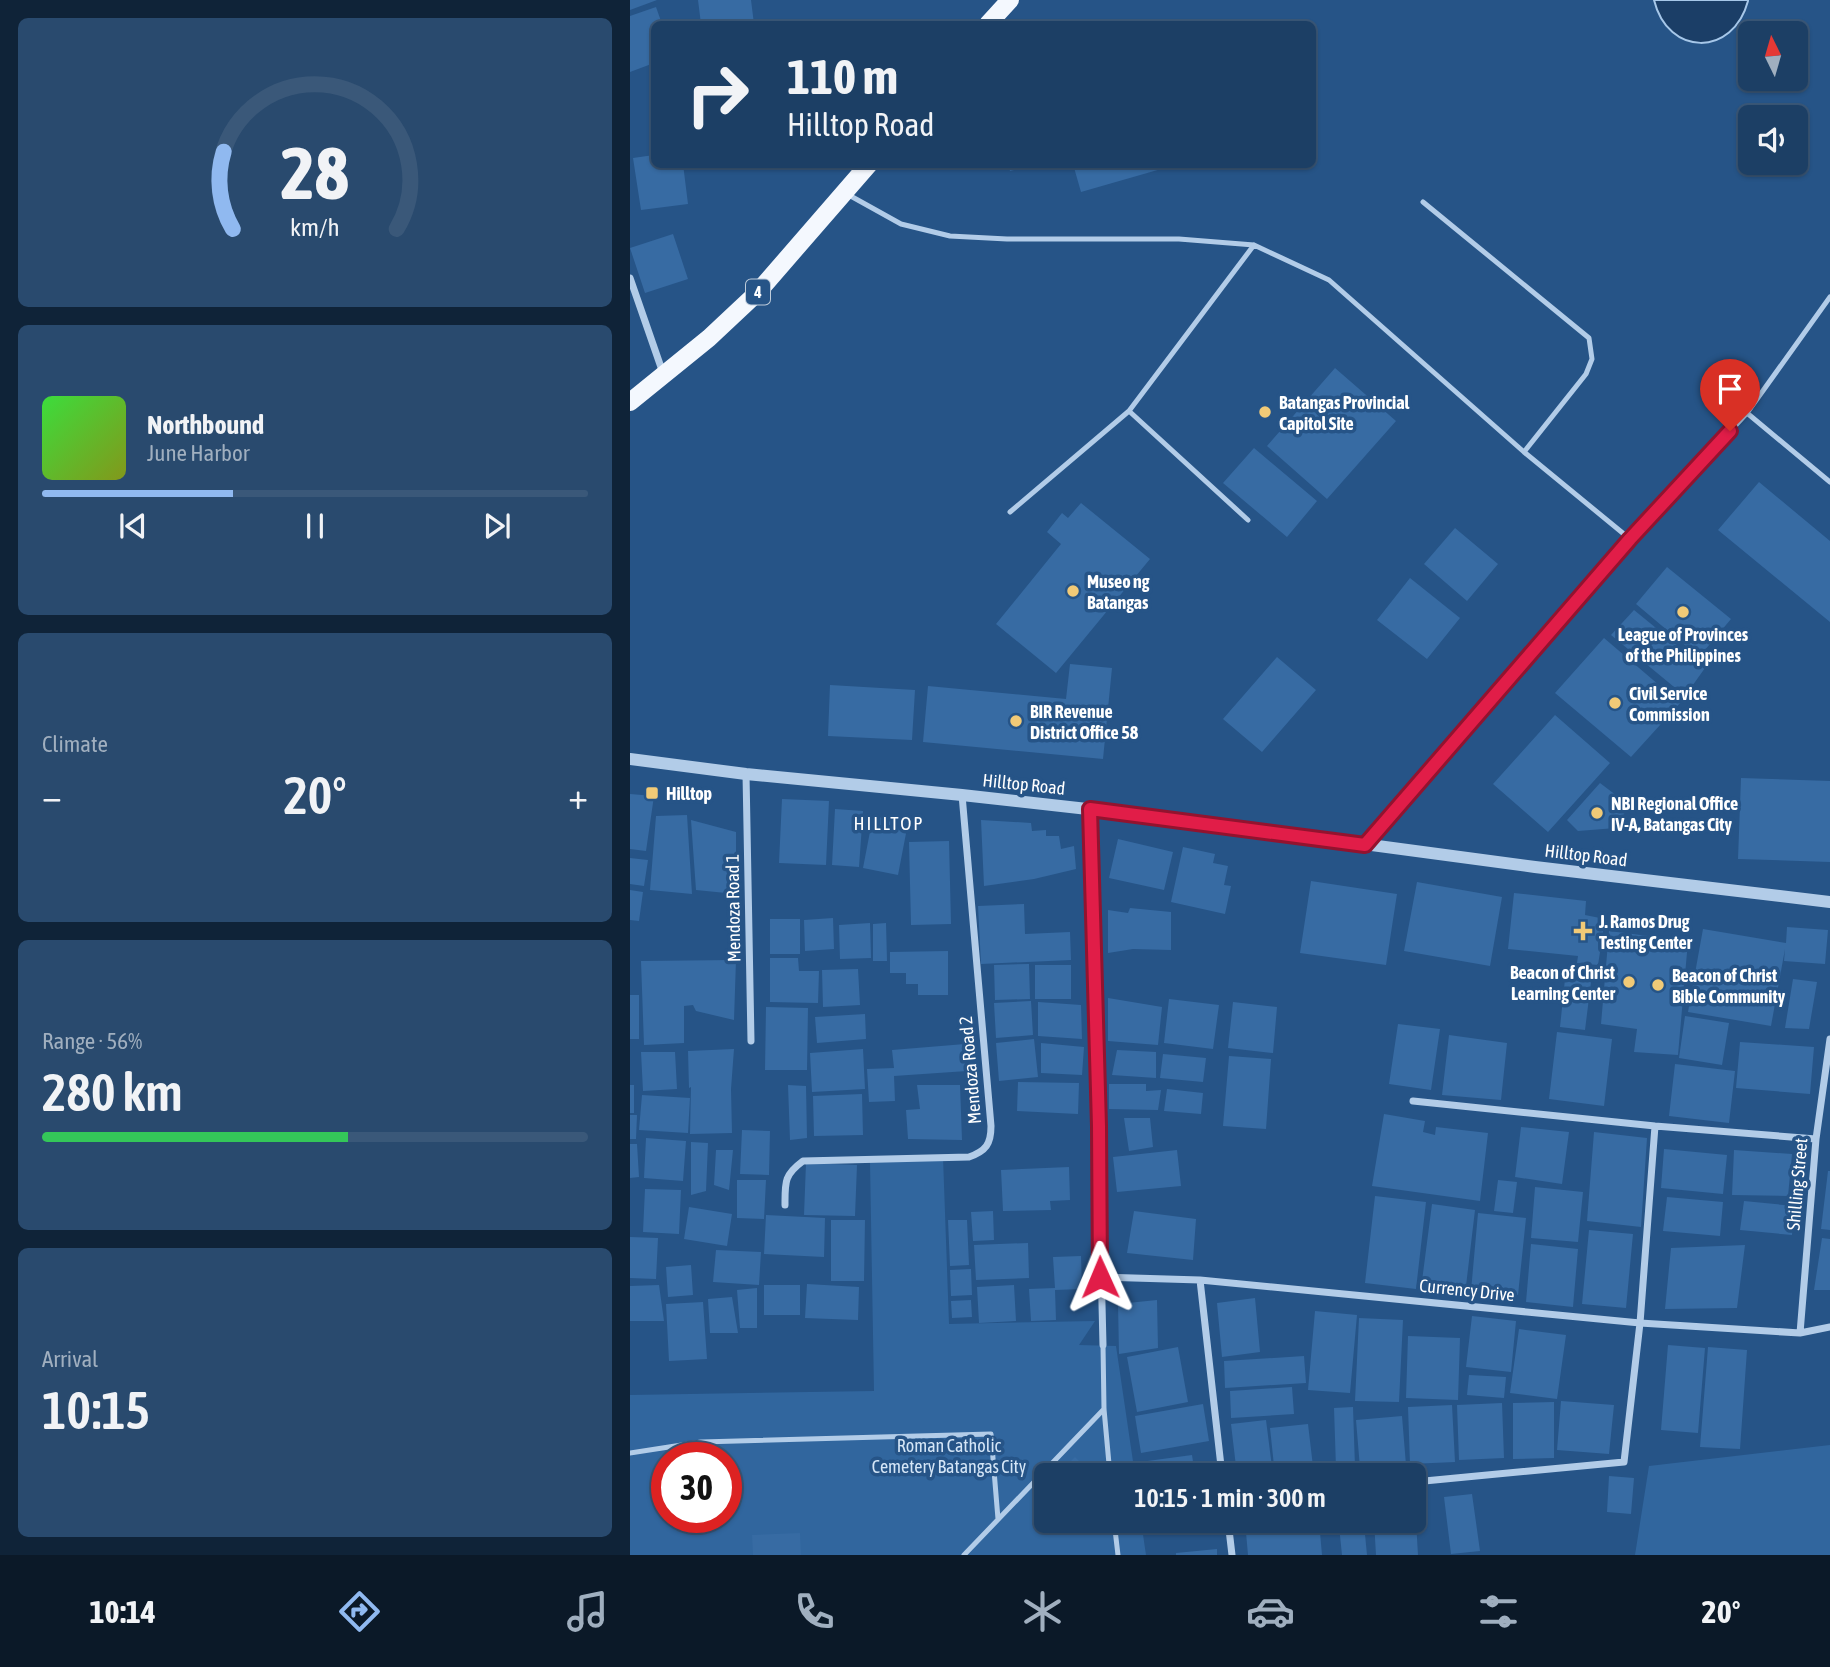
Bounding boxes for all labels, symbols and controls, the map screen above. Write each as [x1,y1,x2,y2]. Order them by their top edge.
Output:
north arrow [1738,21,1808,91]
map controls [1738,21,1808,175]
text: 110 m [787,48,898,104]
icon: right [672,49,763,140]
button: sound [1738,105,1808,175]
text: Hilltop Road [787,106,935,143]
text: 28 [281,131,349,214]
text: km/h [290,213,340,241]
road number: 4 [746,280,770,304]
pin [1700,359,1760,431]
icon: arrive [1711,370,1749,408]
place label: Batangas Provincial Capitol Site [1279,392,1410,434]
marker: Batangas Provincial Capitol Site [1257,404,1273,420]
text: Northbound [147,410,264,440]
text: June Harbor [147,440,250,466]
icon: previous [114,507,152,545]
icon: pause [296,507,334,545]
icon: next [478,507,516,545]
place label: Museo ng Batangas [1087,571,1150,613]
marker: Museo ng Batangas [1065,583,1081,599]
marker: League of Provinces of the Philippines [1675,604,1691,620]
place label: League of Provinces of the Philippines [1618,624,1749,666]
place label: Civil Service Commission [1629,683,1710,725]
marker: Civil Service Commission [1607,695,1623,711]
place label: BIR Revenue District Office 58 [1030,701,1139,743]
marker: BIR Revenue District Office 58 [1008,713,1024,729]
text: Climate [42,731,108,757]
text: 20° [283,765,347,825]
street label: Hilltop Road [982,769,1066,799]
text: − [42,774,62,817]
text: + [568,774,588,817]
place label: Hilltop [666,783,712,804]
marker: Hilltop [644,785,660,801]
place label: NBI Regional Office IV-A, Batangas City [1611,793,1738,835]
marker: NBI Regional Office IV-A, Batangas City [1589,805,1605,821]
district label: HILLTOP [853,812,925,834]
street label: Hilltop Road [1544,840,1628,870]
street label: Mendoza Road 1 [722,854,744,962]
place label: J. Ramos Drug Testing Center [1598,911,1693,953]
marker: J. Ramos Drug Testing Center [1573,921,1593,941]
place label: Beacon of Christ Learning Center [1510,962,1616,1004]
place label: Beacon of Christ Bible Community [1672,965,1786,1007]
marker: Beacon of Christ Learning Center [1621,974,1637,990]
marker: Beacon of Christ Bible Community [1650,977,1666,993]
street label: Mendoza Road 2 [955,1015,985,1125]
text: Range · 56% [42,1028,142,1054]
text: 280 km [42,1062,183,1122]
street label: Shilling Street [1783,1137,1811,1231]
position arrow [1063,1240,1137,1314]
street label: Currency Drive [1418,1275,1516,1305]
text: Arrival [42,1346,98,1372]
text: 10:15 [42,1380,150,1440]
park label: Roman Catholic Cemetery Batangas City [872,1435,1026,1477]
speed limit sign: 30 [651,1442,742,1533]
text: 10:15 · 1 min · 300 m [1134,1483,1326,1513]
icon: directions [335,1587,384,1636]
icon: music [563,1587,612,1636]
icon: phone [790,1587,839,1636]
icon: climate [1018,1587,1067,1636]
icon: car [1246,1587,1295,1636]
icon: filters [1474,1587,1523,1636]
text: 10:14 [89,1593,156,1630]
text: 20° [1702,1593,1741,1630]

